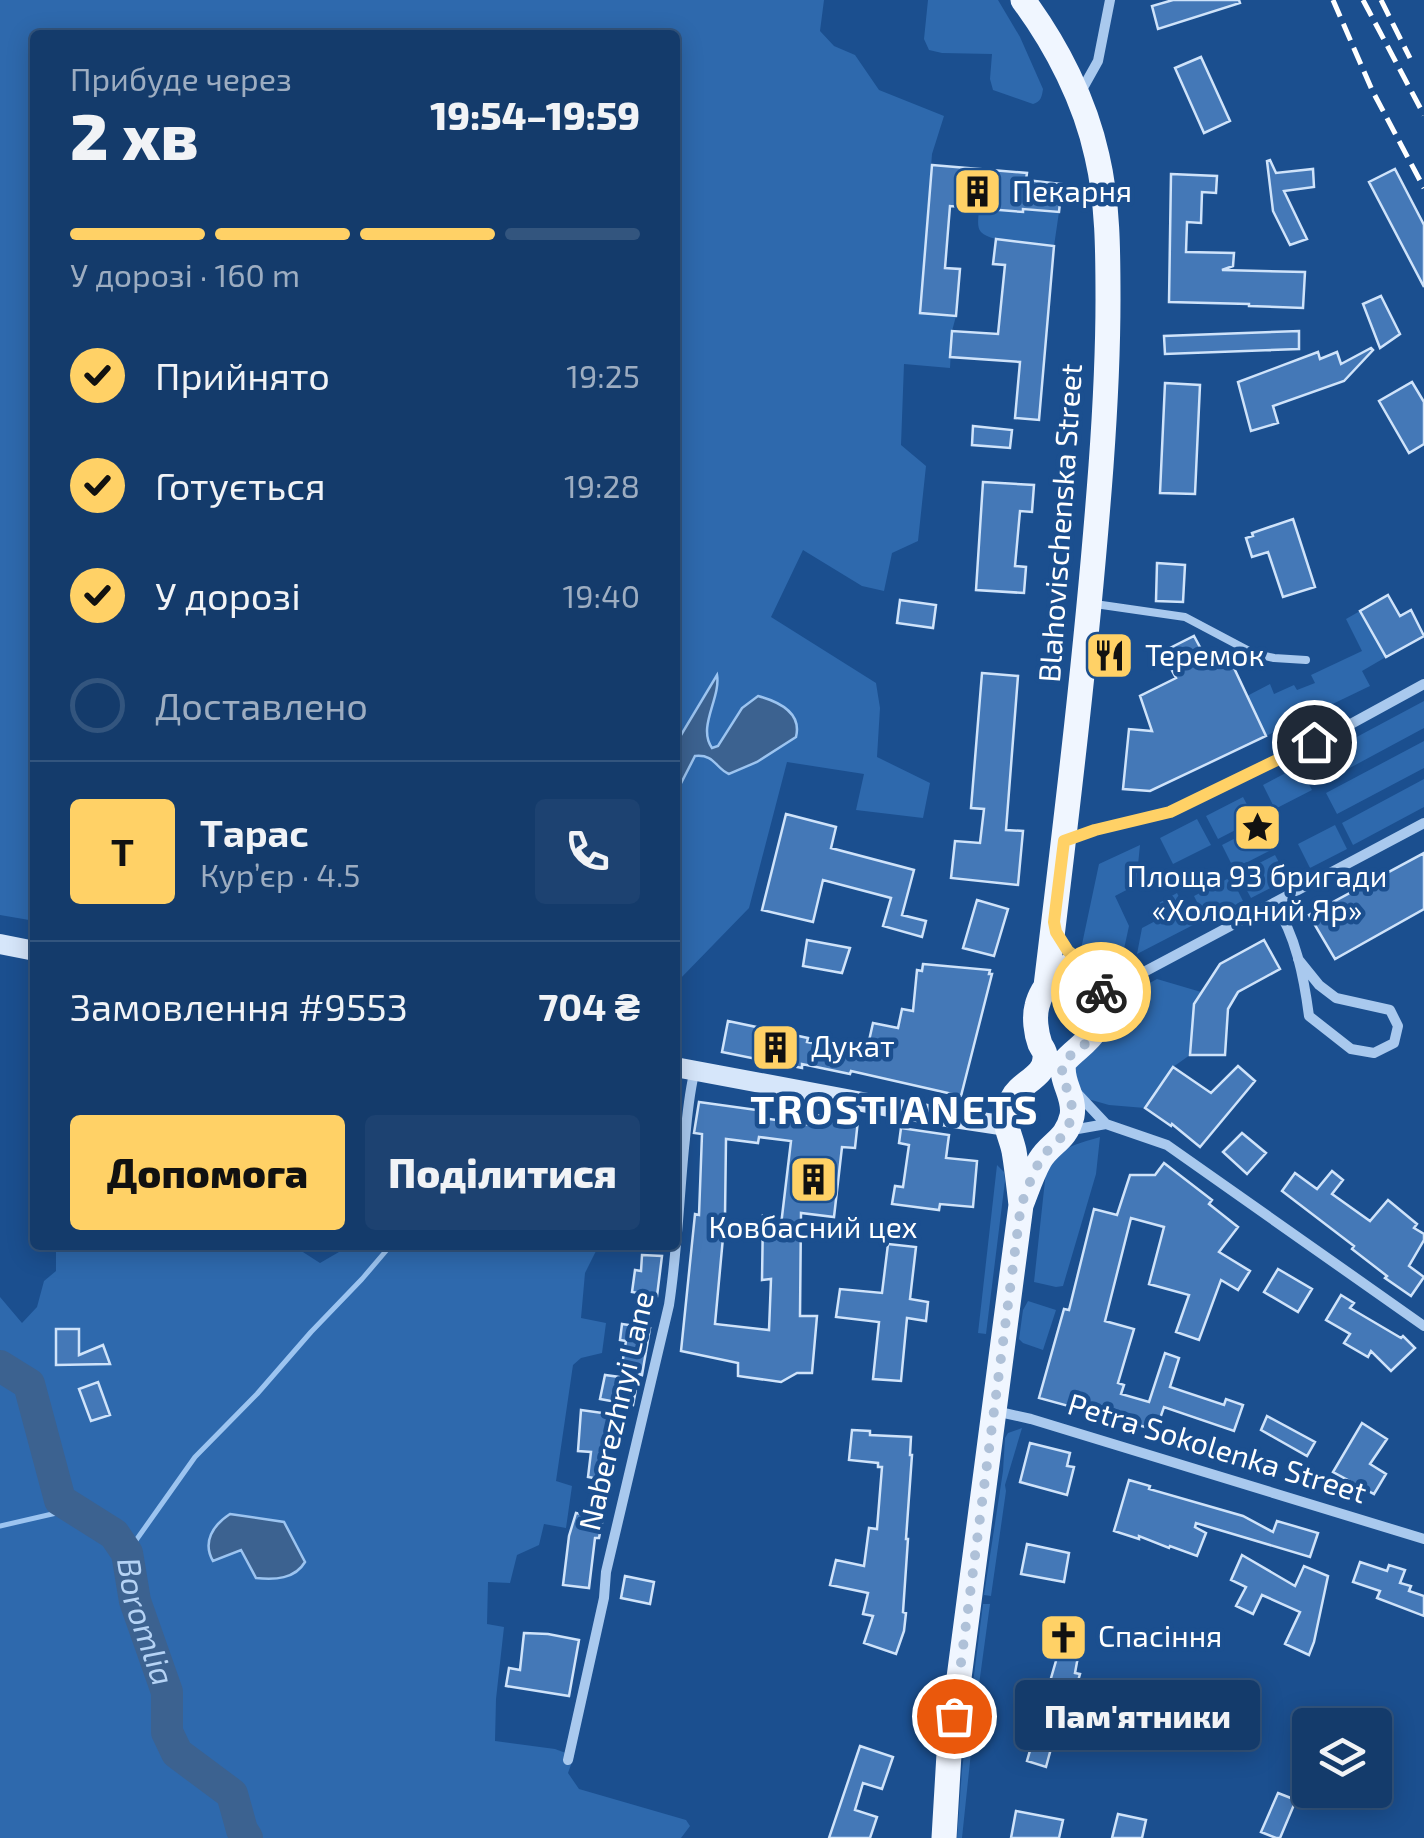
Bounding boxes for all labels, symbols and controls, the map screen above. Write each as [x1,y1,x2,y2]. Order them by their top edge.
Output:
text: Прибуде через [70,59,292,97]
text: 19:54–19:59 [430,92,640,138]
text: 2 хв [70,95,199,173]
building icon: Пекарня [951,166,1003,218]
place label: Пекарня [1012,172,1132,208]
text: У дорозі · 160 m [70,255,300,293]
icon: check [70,348,125,403]
text: Прийнято [155,352,330,398]
text: 19:25 [566,356,640,394]
street label: Blahovischenska Street [1030,362,1088,683]
icon: check [70,458,125,513]
text: Готується [155,462,326,508]
text: 19:28 [564,466,640,504]
icon: check [70,568,125,623]
text: У дорозі [155,572,301,618]
text: 19:40 [562,576,640,614]
restaurant icon: Теремок [1084,630,1136,682]
place label: Теремок [1145,636,1265,672]
text: Доставлено [155,682,368,728]
pin [1272,700,1357,785]
icon: home [1287,715,1342,770]
button: phone [535,799,640,904]
place icon: Площа 93 бригади «Холодний Яр» [1231,802,1283,854]
text: Тарас [200,809,309,855]
text: Т [111,828,134,874]
text: Кур’єр · 4.5 [200,855,360,893]
place label: Площа 93 бригади «Холодний Яр» [1127,857,1387,927]
courier [1051,942,1151,1042]
icon: bike [1074,965,1129,1020]
text: Замовлення #9553 [70,983,408,1029]
text: 704 ₴ [538,983,640,1029]
building icon: Дукат [750,1021,802,1073]
place label: Дукат [811,1027,895,1064]
district label: TROSTIANETS [750,1084,1040,1132]
button: Допомога [70,1115,345,1230]
button: Поділитися [365,1115,640,1230]
building icon: Ковбасний цех [787,1153,839,1205]
place label: Ковбасний цех [709,1208,917,1244]
street label: Naberezhnyi Lane [570,1288,660,1534]
street label: Petra Sokolenka Street [1064,1385,1371,1510]
water label: Boromlia [111,1555,184,1690]
church icon: Спасіння [1037,1611,1089,1663]
place label: Спасіння [1098,1617,1222,1653]
pin [912,1674,997,1759]
callout: Пам'ятники [1014,1681,1259,1751]
icon: bag [927,1689,982,1744]
text: Пам'ятники [1044,1696,1231,1734]
map controls [1292,1708,1392,1808]
button: layers [1292,1708,1392,1808]

